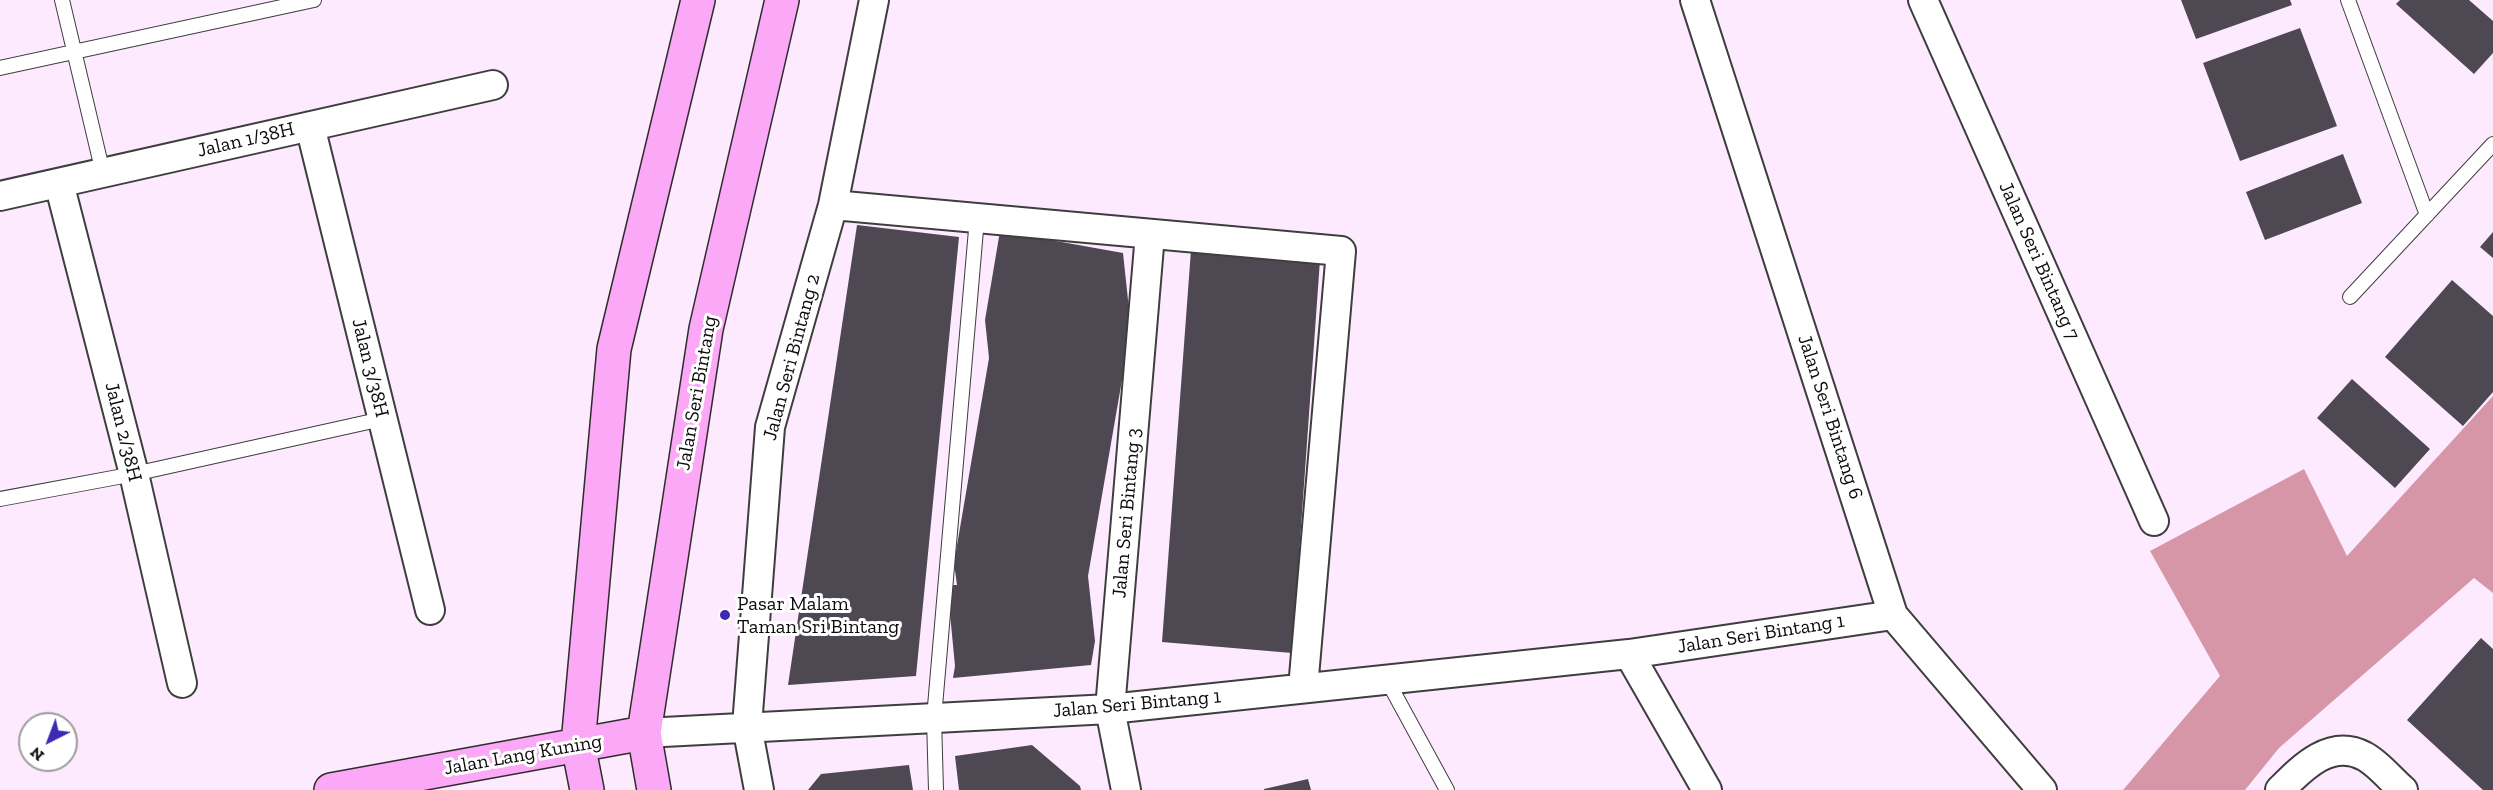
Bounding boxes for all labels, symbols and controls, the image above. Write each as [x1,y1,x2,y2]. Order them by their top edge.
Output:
street label: Jalan 1/38H [195,117,297,163]
street label: Jalan Seri Bintang 7 [1993,178,2085,344]
street label: Jalan Seri Bintang 2 [758,271,826,443]
street label: Jalan Seri Bintang [672,314,722,472]
street label: Jalan 3/38H [346,316,394,420]
street label: Jalan Seri Bintang 6 [1792,332,1868,502]
street label: Jalan 2/38H [99,380,147,484]
street label: Jalan Seri Bintang 3 [1108,427,1146,599]
place label: Pasar Malam Taman Sri Bintang [737,592,899,639]
marker: Pasar Malam Taman Sri Bintang [718,608,732,622]
street label: Jalan Seri Bintang 1 [1676,609,1846,659]
street label: Jalan Seri Bintang 1 [1052,685,1222,723]
north arrow [18,712,78,772]
street label: Jalan Lang Kuning [442,729,604,781]
text: N [26,743,48,765]

